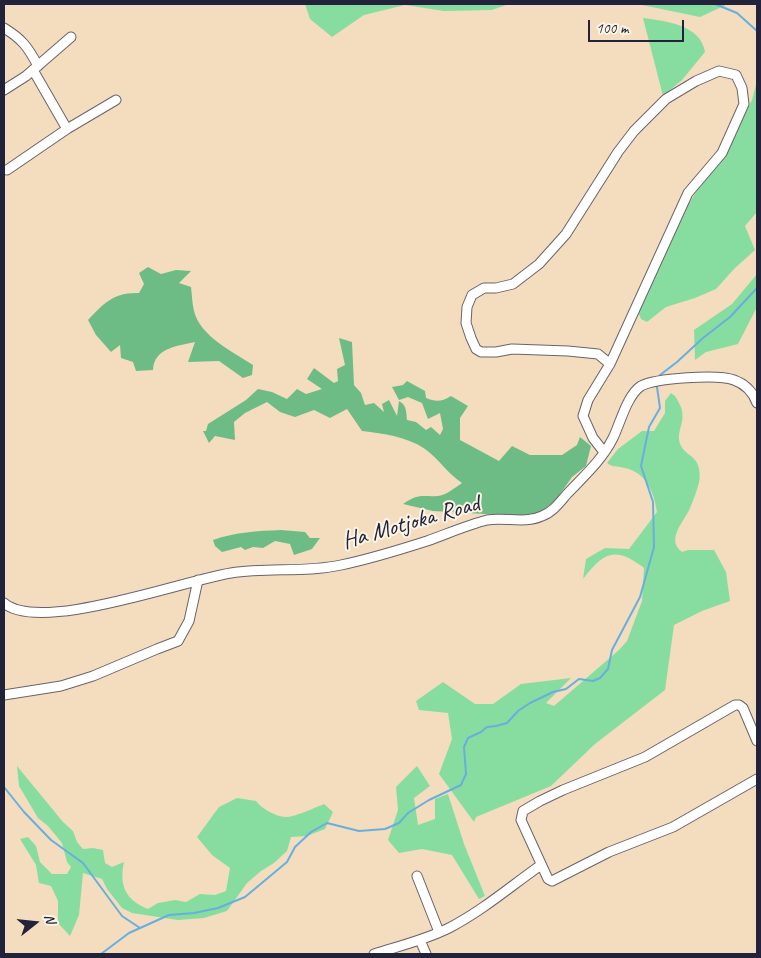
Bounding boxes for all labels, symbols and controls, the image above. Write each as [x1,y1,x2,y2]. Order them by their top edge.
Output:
scale bar [591,10,687,42]
text: 100 m [596,19,628,38]
street label: Ha Motjoka Road [339,490,483,556]
north arrow [10,898,60,948]
text: N [41,912,59,925]

